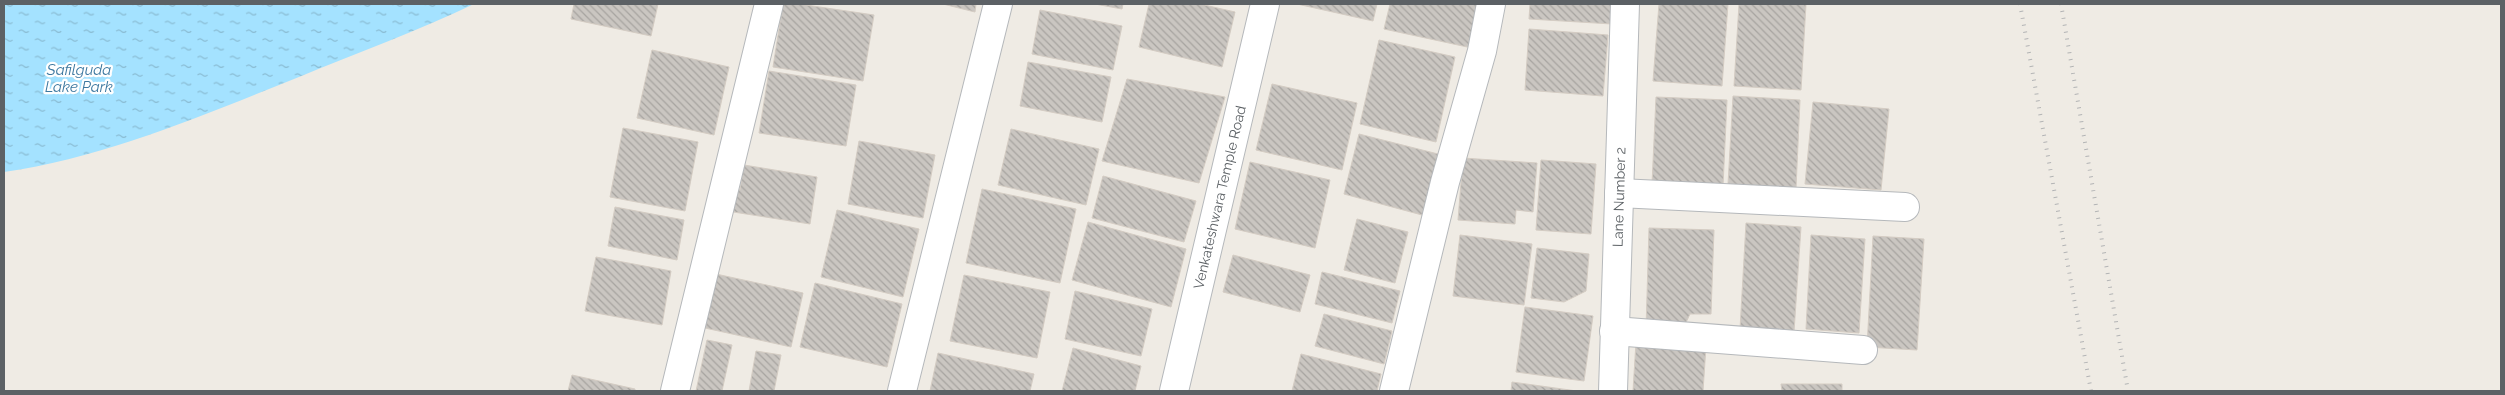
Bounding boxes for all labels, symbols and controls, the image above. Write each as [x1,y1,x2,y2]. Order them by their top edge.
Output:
water label: Safilguda Lake Park [45,61,113,96]
street label: Venkateshwara Temple Road [1190,104,1249,291]
street label: Lane Number 2 [1609,147,1629,247]

